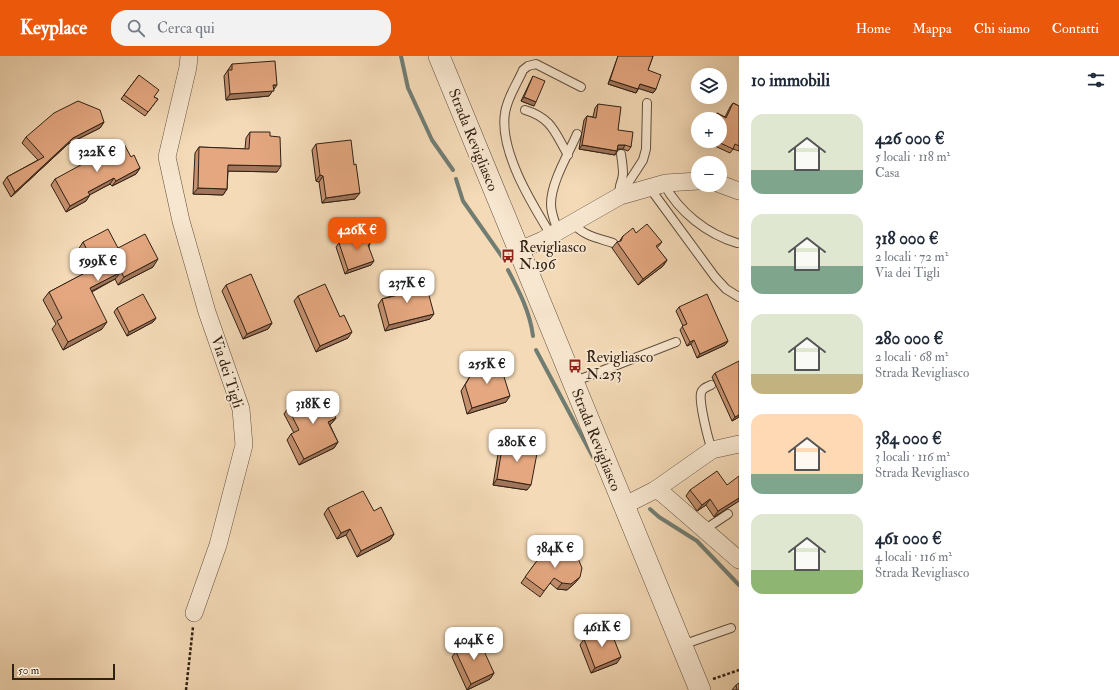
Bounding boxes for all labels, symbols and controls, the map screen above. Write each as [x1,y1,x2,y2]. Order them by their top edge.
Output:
search box [111,10,391,46]
text: Keyplace [20,16,87,40]
icon: search [125,17,147,39]
text: Cerca qui [157,19,215,38]
text: Home [856,20,891,37]
text: Mappa [913,20,952,37]
text: Chi siamo [974,20,1030,37]
text: Contatti [1052,20,1099,37]
map controls [691,68,727,192]
button: layers [691,68,727,104]
icon: filters [1085,69,1107,91]
text: 10 immobili [751,70,830,91]
street label: Strada Revigliasco [444,86,502,194]
button: + [691,112,727,148]
text: 426 000 € [875,128,945,149]
icon: home [783,130,831,178]
pin: 322K € [64,139,130,173]
text: 322K € [78,144,116,160]
text: 5 locali · 118 m² [875,149,950,165]
button: − [691,156,727,192]
text: Casa [875,165,900,181]
pin: 426K € [324,217,390,251]
text: 426K € [337,222,377,238]
text: 318 000 € [875,228,939,249]
icon: home [783,230,831,278]
place label: Revigliasco N.196 [519,238,586,274]
pin: 599K € [65,248,131,282]
bus stop icon: Revigliasco N.196 [500,248,516,264]
text: 2 locali · 72 m² [875,249,948,265]
text: 599K € [79,253,117,269]
text: Via dei Tigli [875,265,940,281]
pin: 237K € [374,270,440,304]
text: 237K € [389,275,425,291]
text: 280 000 € [875,328,944,349]
icon: home [783,330,831,378]
street label: Via dei Tigli [206,333,248,411]
place label: Revigliasco N.253 [586,348,653,384]
text: 2 locali · 68 m² [875,349,948,365]
pin: 255K € [454,351,520,385]
text: 255K € [468,356,506,372]
bus stop icon: Revigliasco N.253 [567,358,583,374]
text: Strada Revigliasco [875,365,969,381]
street label: Strada Revigliasco [567,386,625,494]
pin: 318K € [280,391,346,425]
text: 318K € [295,396,331,412]
text: 384 000 € [875,428,942,449]
pin: 280K € [484,429,550,463]
icon: home [783,430,831,478]
text: 280K € [498,434,536,450]
text: 3 locali · 116 m² [875,449,950,465]
text: Strada Revigliasco [875,465,969,481]
text: 461 000 € [875,528,942,549]
icon: home [783,530,831,578]
pin: 384K € [522,535,588,569]
text: 384K € [536,540,574,556]
text: 4 locali · 116 m² [875,549,952,565]
text: Strada Revigliasco [875,565,969,581]
pin: 461K € [569,614,635,648]
text: 461K € [583,619,621,635]
pin: 404K € [441,627,507,661]
text: 404K € [454,632,494,648]
scale bar [12,662,115,681]
text: 50 m [18,664,39,677]

